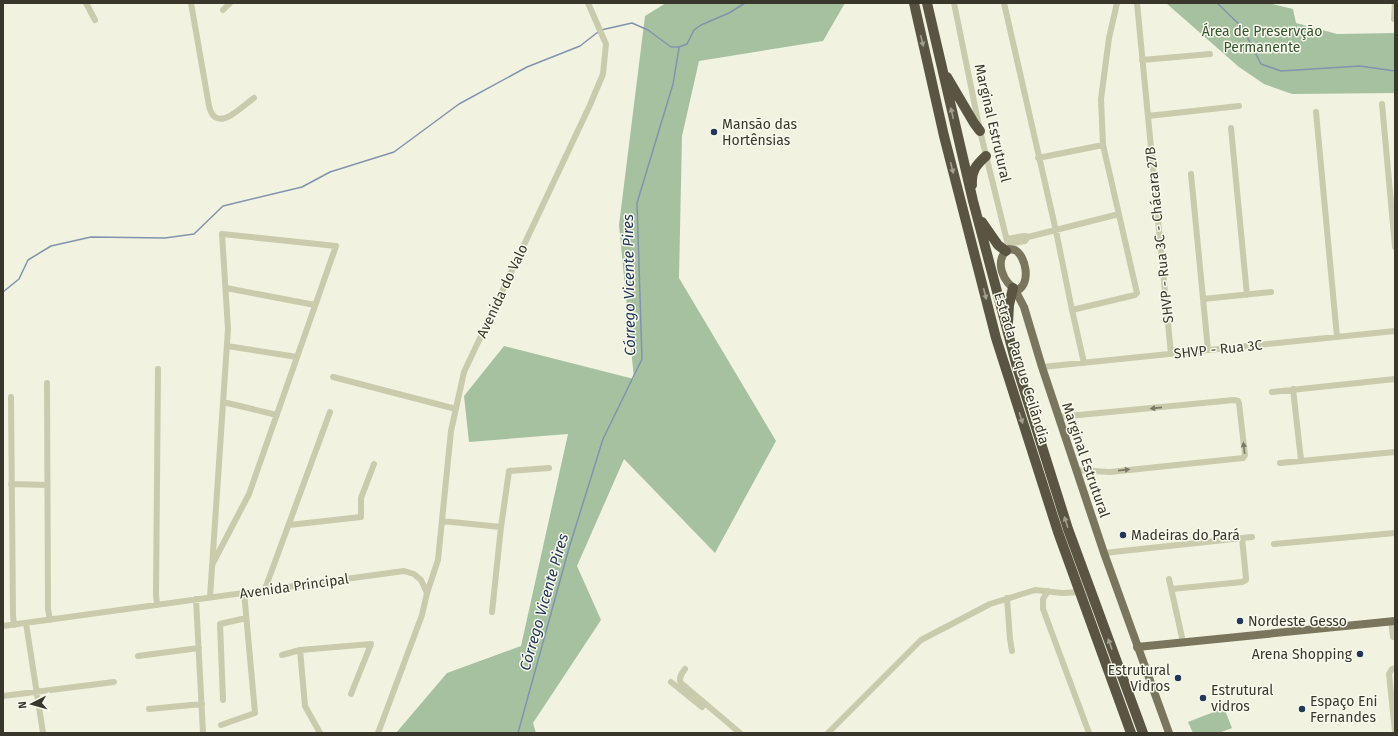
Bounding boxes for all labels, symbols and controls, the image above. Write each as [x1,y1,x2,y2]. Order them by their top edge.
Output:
park label: Área de Preservção Permanente [1202,22,1322,56]
one-way arrow [920,35,926,47]
street label: Marginal Estrutural [971,62,1014,184]
one-way arrow [949,107,955,120]
place label: Mansão das Hortênsias [722,116,797,149]
marker: Mansão das Hortênsias [709,127,719,137]
street label: SHVP - Rua 3C - Chácara 27B [1142,146,1177,324]
one-way arrow [950,161,956,174]
water label: Córrego Vicente Pires [619,214,639,356]
street label: Avenida do Valo [473,242,532,341]
one-way arrow [982,287,988,300]
street label: Estrada Parque Ceilândia [990,290,1053,446]
street label: SHVP - Rua 3C [1173,336,1263,363]
street label: Marginal Estrutural [1058,400,1113,520]
one-way arrow [1150,404,1162,411]
one-way arrow [1018,413,1024,425]
one-way arrow [1241,442,1247,454]
one-way arrow [1118,467,1130,473]
one-way arrow [1063,515,1069,527]
place label: Madeiras do Pará [1131,527,1240,544]
marker: Madeiras do Pará [1118,530,1128,540]
water label: Córrego Vicente Pires [516,531,572,673]
street label: Avenida Principal [238,570,350,603]
place label: Nordeste Gesso [1248,613,1347,630]
marker: Nordeste Gesso [1235,616,1245,626]
one-way arrow [1107,637,1113,649]
place label: Arena Shopping [1252,646,1353,663]
marker: Arena Shopping [1355,649,1365,659]
place label: Estrutural Vidros [1108,662,1170,695]
marker: Estrutural Vidros [1173,673,1183,683]
place label: Estrutural vidros [1211,682,1273,715]
north arrow [12,684,52,724]
marker: Estrutural vidros [1198,693,1208,703]
place label: Espaço Eni Fernandes [1310,693,1378,726]
text: N [16,701,29,709]
marker: Espaço Eni Fernandes [1297,704,1307,714]

